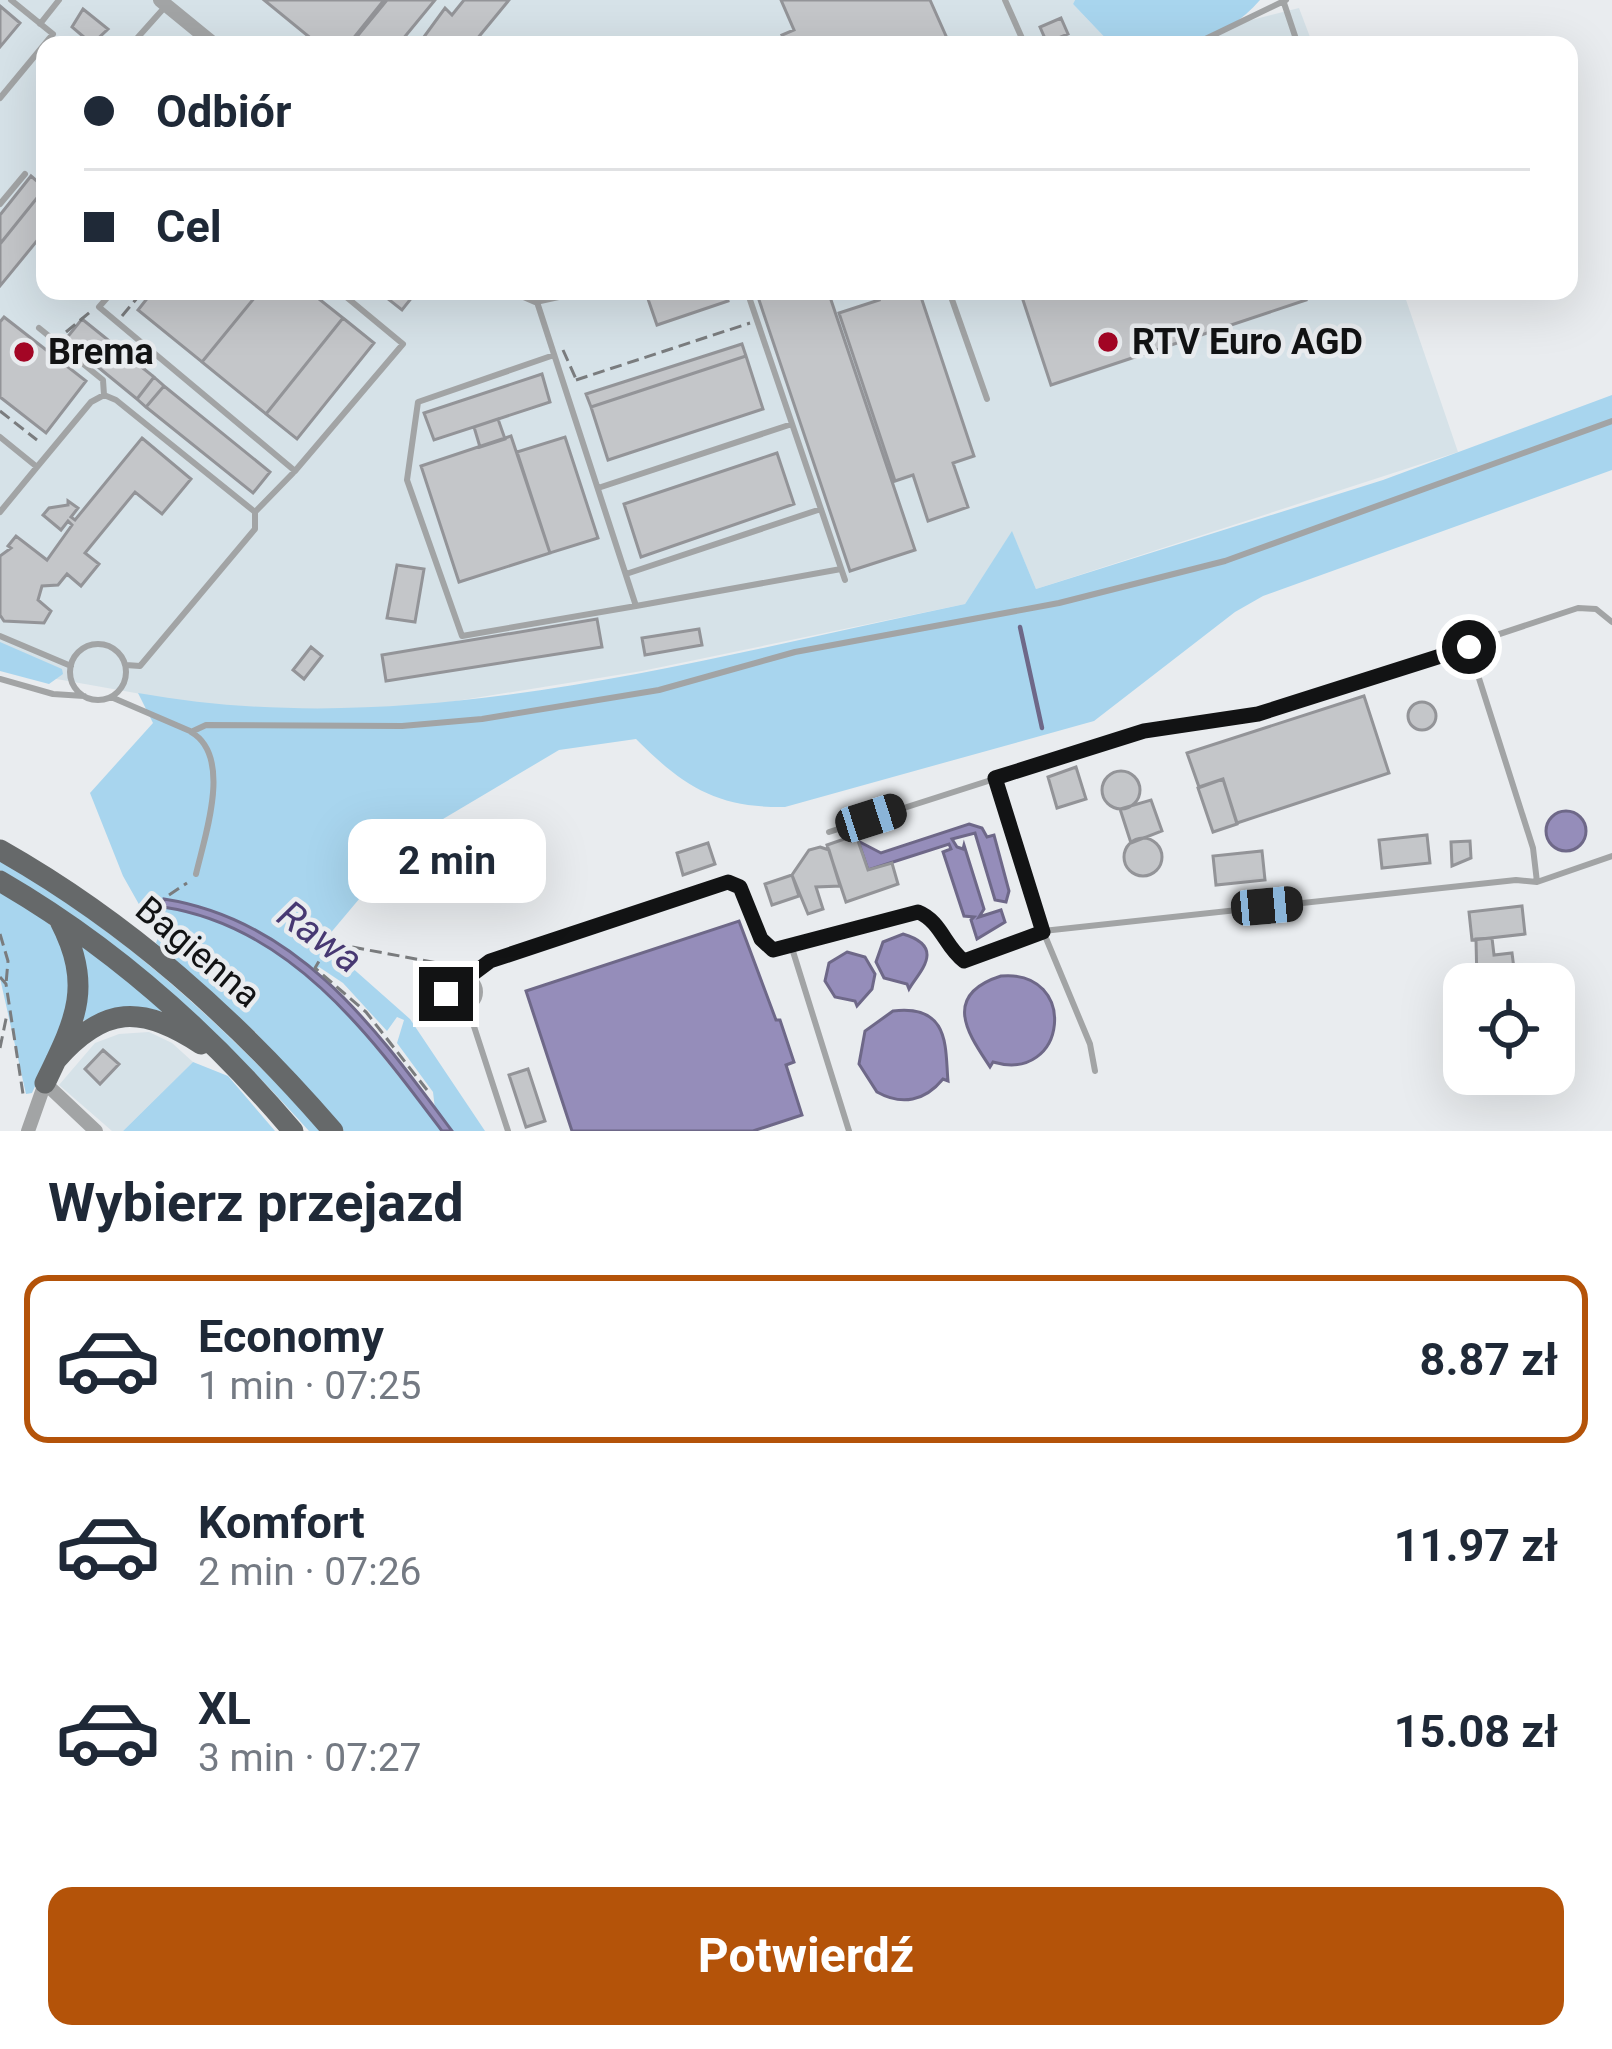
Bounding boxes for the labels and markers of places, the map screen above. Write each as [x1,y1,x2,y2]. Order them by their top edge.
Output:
place label: RTV Euro AGD [1132,321,1363,363]
marker: RTV Euro AGD [1095,329,1121,355]
place label: Brema [48,331,154,373]
marker: Brema [11,339,37,365]

